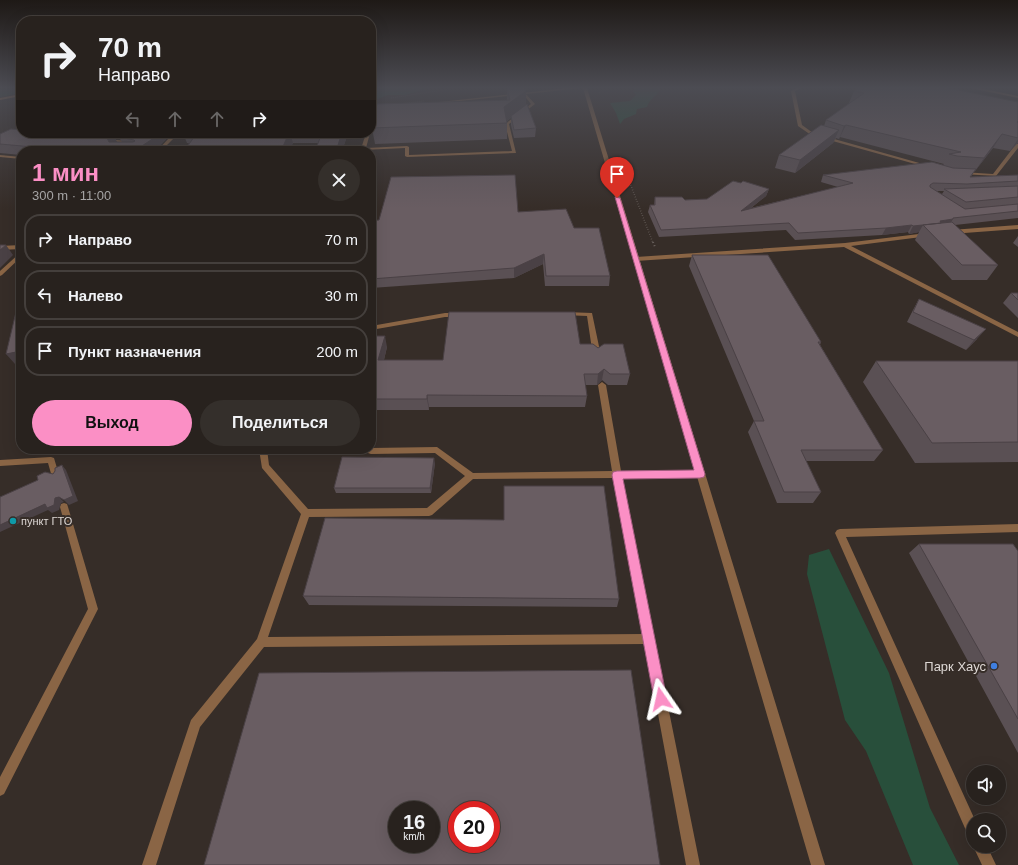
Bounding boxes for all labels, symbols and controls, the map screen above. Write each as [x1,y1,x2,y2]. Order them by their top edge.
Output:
icon: right [32,32,84,84]
text: 70 m [98,32,162,63]
text: Направо [98,65,170,85]
icon: left [122,108,144,130]
icon: ahead [164,108,186,130]
icon: ahead [206,108,228,130]
icon: right [248,108,270,130]
pin [600,157,634,198]
text: 1 мин [32,159,99,186]
button: close [318,159,360,201]
icon: arrive [606,163,628,185]
text: 300 m · 11:00 [32,188,111,203]
icon: right [34,228,56,250]
text: Направо [68,231,132,248]
text: 70 m [325,231,358,248]
icon: left [34,284,56,306]
text: Налево [68,287,123,304]
text: 30 m [325,287,358,304]
icon: arrive [34,340,56,362]
text: Пункт назначения [68,343,201,360]
text: 200 m [316,343,358,360]
button: Выход [32,400,192,446]
button: Поделиться [200,400,360,446]
place label: пункт ГТО [21,515,73,527]
marker: пункт ГТО [8,516,18,526]
place label: Парк Хаус [924,659,986,674]
marker: Парк Хаус [989,661,999,671]
position arrow [640,678,682,720]
map controls [966,765,1006,853]
button: sound [966,765,1006,805]
speed limit sign: 20 [448,801,500,853]
text: 16 [403,811,425,833]
button: search [966,813,1006,853]
text: km/h [403,831,425,842]

